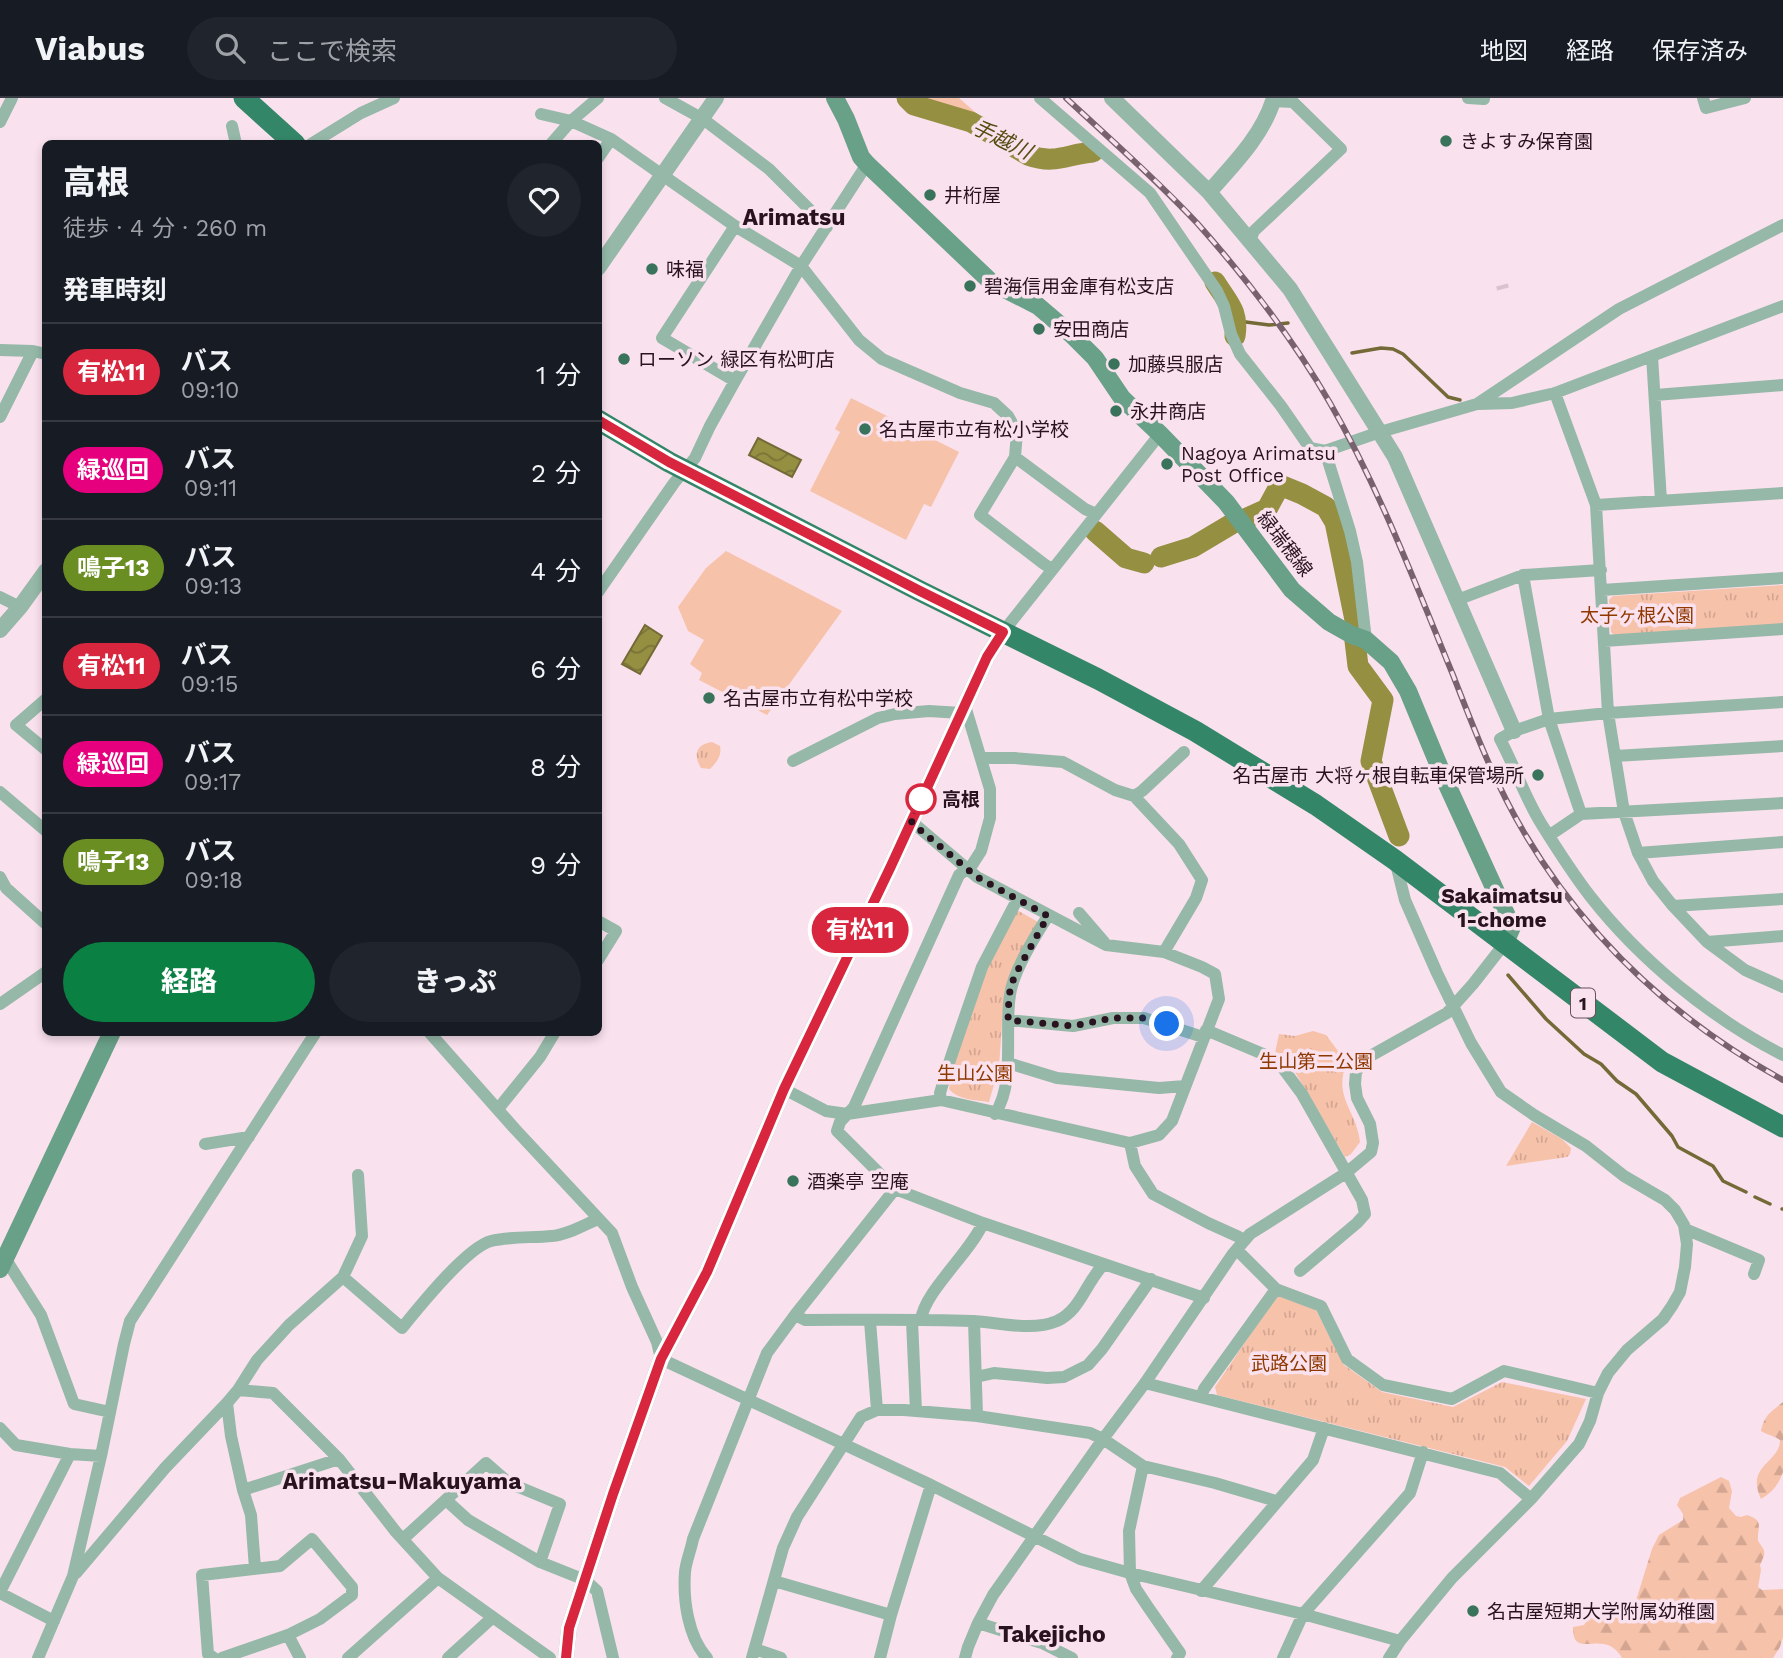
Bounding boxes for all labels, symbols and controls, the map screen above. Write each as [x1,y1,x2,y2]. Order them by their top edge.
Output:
search box [187,17,677,80]
text: Viabus [35,29,145,68]
icon: search [211,29,249,67]
text: ここで検索 [267,36,397,66]
text: 地図 [1480,37,1528,65]
text: 経路 [1566,37,1614,65]
text: 保存済み [1652,37,1748,65]
water label: 手越川 [968,114,1038,165]
place label: きよすみ保育園 [1460,130,1593,153]
marker: きよすみ保育園 [1438,133,1454,149]
text: 高根 [63,163,129,202]
button: heart [507,163,581,237]
place label: 井桁屋 [944,184,1001,207]
marker: 井桁屋 [922,187,938,203]
district label: Arimatsu [742,204,846,231]
text: 徒歩 · 4 分 · 260 m [63,215,267,242]
place label: 味福 [666,258,704,281]
marker: 味福 [644,261,660,277]
text: 発車時刻 [63,275,167,305]
place label: 碧海信用金庫有松支店 [984,275,1174,298]
marker: 碧海信用金庫有松支店 [962,278,978,294]
place label: 安田商店 [1053,318,1129,341]
marker: 安田商店 [1031,321,1047,337]
text: バス [181,346,233,376]
place label: ローソン 緑区有松町店 [638,348,834,371]
marker: ローソン 緑区有松町店 [616,351,632,367]
place label: 加藤呉服店 [1128,353,1223,376]
marker: 加藤呉服店 [1106,356,1122,372]
text: 有松11 [77,358,146,386]
text: 1 分 [536,360,581,390]
text: 09:10 [181,377,239,404]
place label: 永井商店 [1130,400,1206,423]
marker: 永井商店 [1108,403,1124,419]
place label: 名古屋市立有松小学校 [879,418,1069,441]
marker: 名古屋市立有松小学校 [857,421,873,437]
place label: Nagoya Arimatsu Post Office [1181,442,1336,487]
text: バス [184,444,236,474]
text: 緑巡回 [77,456,149,484]
marker: Nagoya Arimatsu Post Office [1159,456,1175,472]
text: 2 分 [531,458,581,488]
text: 09:11 [184,475,237,502]
street label: 緑瑞穂線 [1253,507,1317,581]
text: バス [185,542,237,572]
text: 鳴子13 [77,554,150,582]
text: 4 分 [530,556,581,586]
text: 09:13 [185,573,242,600]
park label: 太子ヶ根公園 [1580,604,1694,627]
text: バス [181,640,233,670]
text: 有松11 [77,652,146,680]
text: 6 分 [530,654,581,684]
text: 09:15 [181,671,238,698]
place label: 名古屋市立有松中学校 [723,687,913,710]
marker: 名古屋市立有松中学校 [701,690,717,706]
text: バス [184,738,236,768]
text: 緑巡回 [77,750,149,778]
text: 8 分 [530,752,581,782]
place label: 名古屋市 大将ヶ根自転車保管場所 [1233,764,1524,787]
marker: 名古屋市 大将ヶ根自転車保管場所 [1530,767,1546,783]
text: 09:17 [184,769,241,796]
marker: 高根 [906,784,936,814]
place label: 高根 [942,788,980,811]
text: バス [185,836,237,866]
text: 鳴子13 [77,848,150,876]
text: 9 分 [530,850,581,880]
text: 09:18 [185,867,243,894]
district label: Sakaimatsu 1-chome [1441,883,1563,932]
line badge: 有松11 [811,907,909,953]
text: 有松11 [826,916,894,944]
button: 経路 [63,942,315,1022]
button: きっぷ [329,942,581,1022]
road number: 1 [1571,988,1595,1018]
your location [1149,1006,1184,1041]
park label: 生山第二公園 [1259,1050,1373,1073]
park label: 生山公園 [937,1062,1013,1085]
place label: 酒楽亭 空庵 [807,1170,908,1193]
marker: 酒楽亭 空庵 [785,1173,801,1189]
park label: 武路公園 [1251,1352,1327,1375]
district label: Arimatsu-Makuyama [283,1468,522,1495]
place label: 名古屋短期大学附属幼稚園 [1487,1600,1715,1623]
marker: 名古屋短期大学附属幼稚園 [1465,1603,1481,1619]
district label: Takejicho [998,1621,1106,1648]

